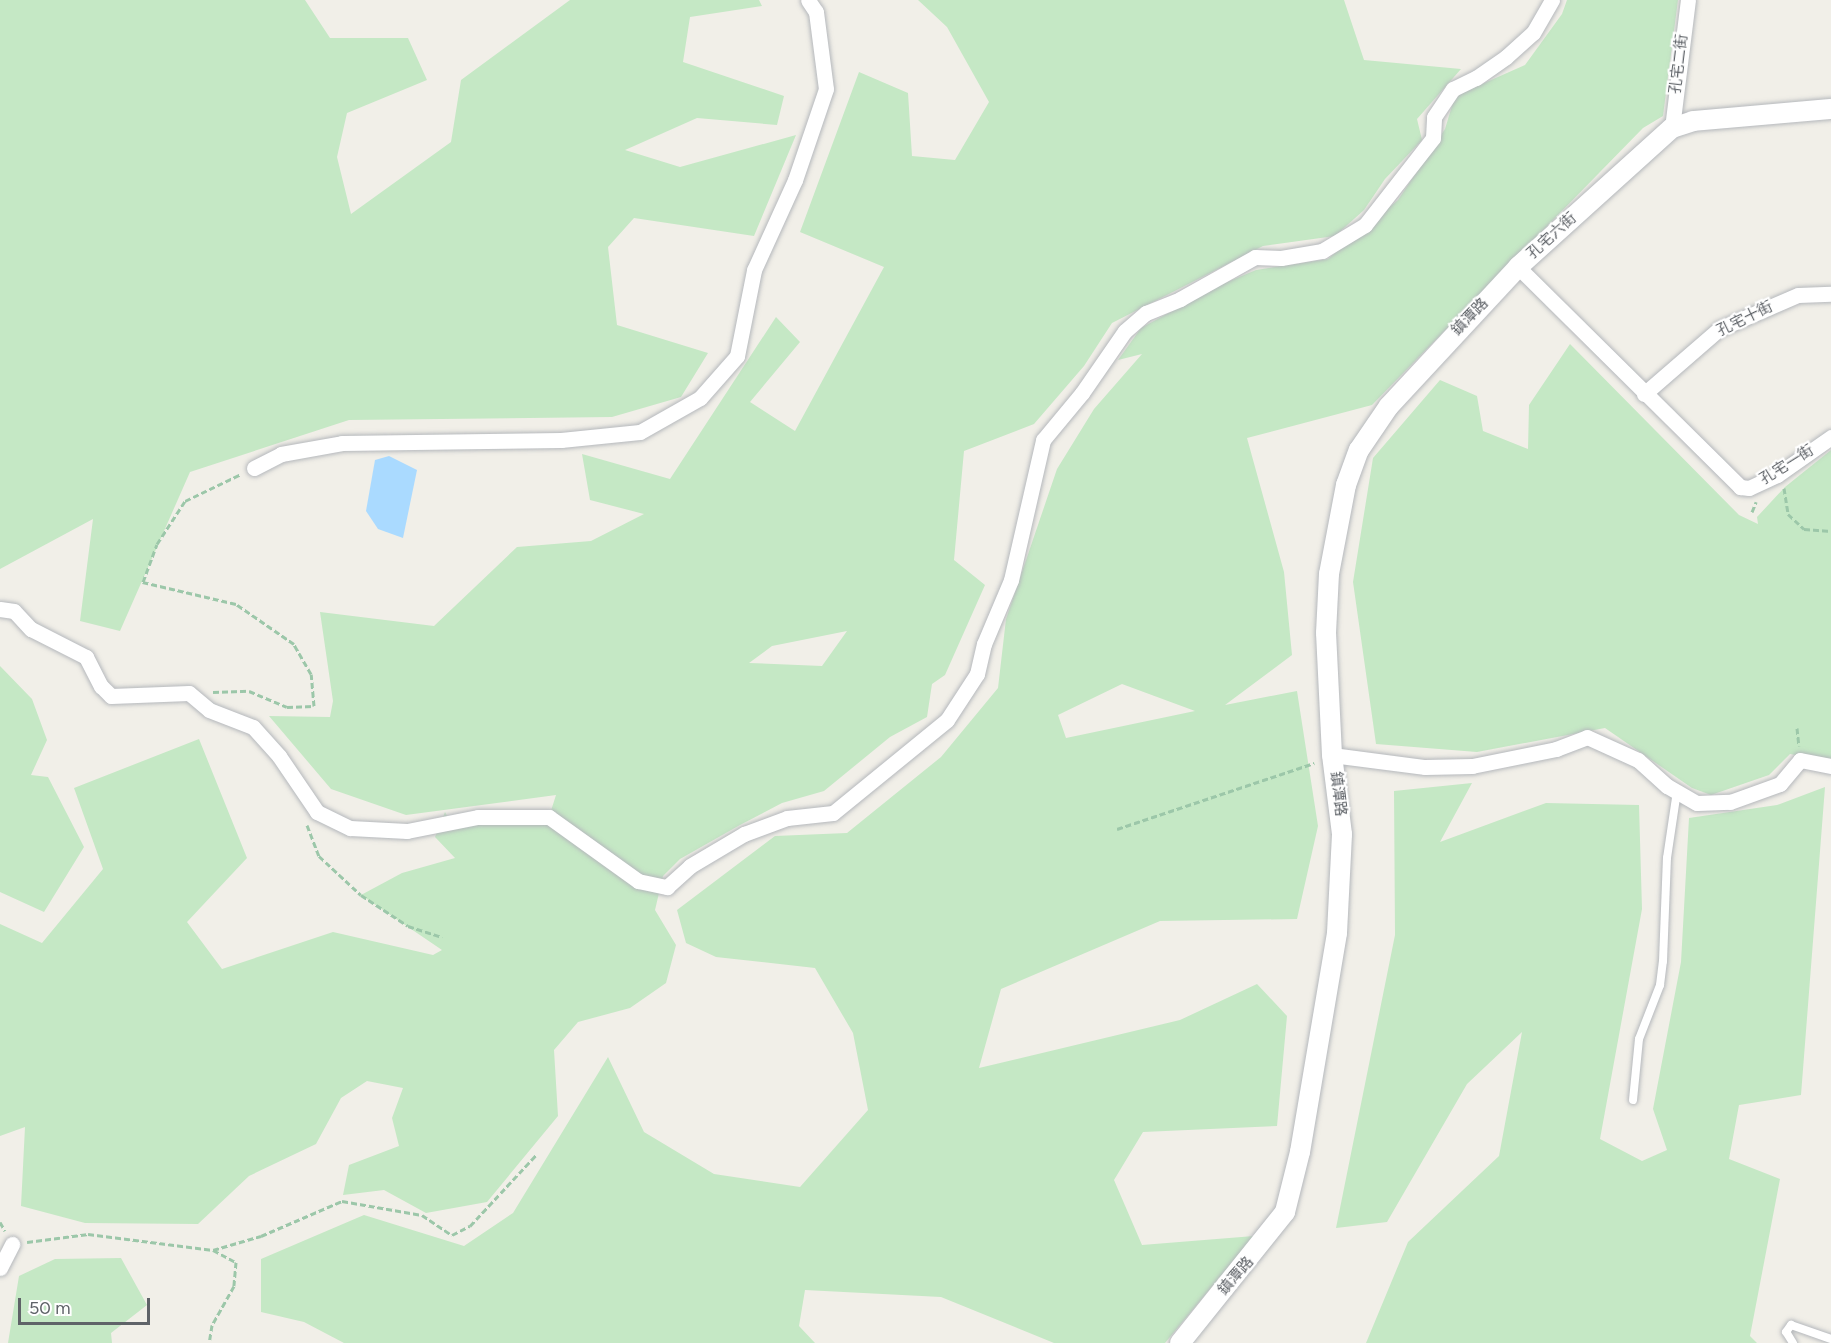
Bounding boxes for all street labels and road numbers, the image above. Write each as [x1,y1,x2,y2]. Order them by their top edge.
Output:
street label: 孔宅二街 [1666,33,1692,95]
street label: 孔宅六街 [1524,209,1580,263]
street label: 鎮潭路 [1448,295,1492,339]
street label: 孔宅十街 [1714,298,1776,340]
street label: 孔宅一街 [1757,441,1817,489]
street label: 鎮潭路 [1326,771,1350,817]
street label: 鎮潭路 [1214,1253,1258,1299]

